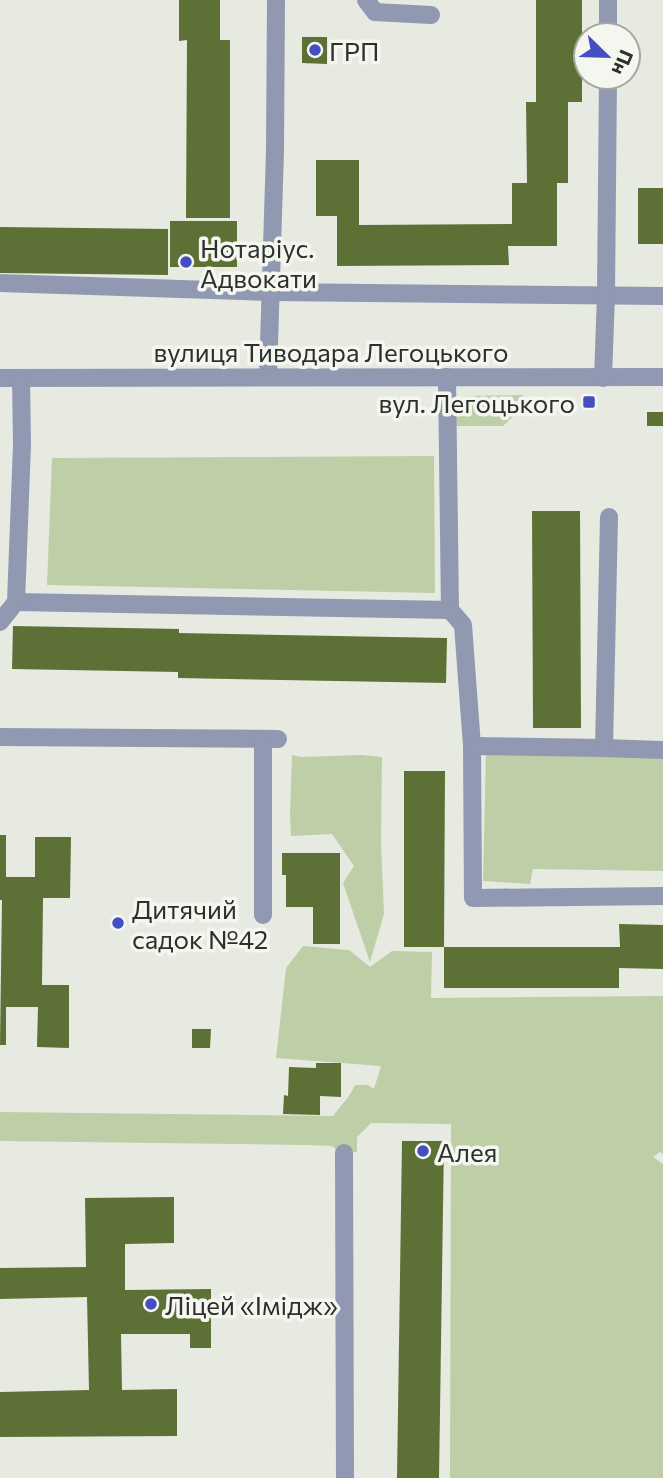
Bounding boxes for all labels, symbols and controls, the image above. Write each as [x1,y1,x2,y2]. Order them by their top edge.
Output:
north arrow [572,21,642,91]
place label: ГРП [329,35,379,66]
marker: ГРП [307,42,323,58]
text: Пн [608,47,639,79]
place label: Нотаріус. Адвокати [200,232,317,293]
marker: Нотаріус. Адвокати [178,254,194,270]
street label: вулиця Тиводара Легоцького [154,336,508,367]
place label: вул. Легоцького [378,387,575,418]
marker: вул. Легоцького [581,394,597,410]
place label: Дитячий садок №42 [132,893,268,954]
marker: Дитячий садок №42 [110,915,126,931]
place label: Алея [437,1136,497,1167]
marker: Алея [415,1143,431,1159]
place label: Ліцей «Імідж» [165,1289,338,1320]
marker: Ліцей «Імідж» [143,1296,159,1312]

